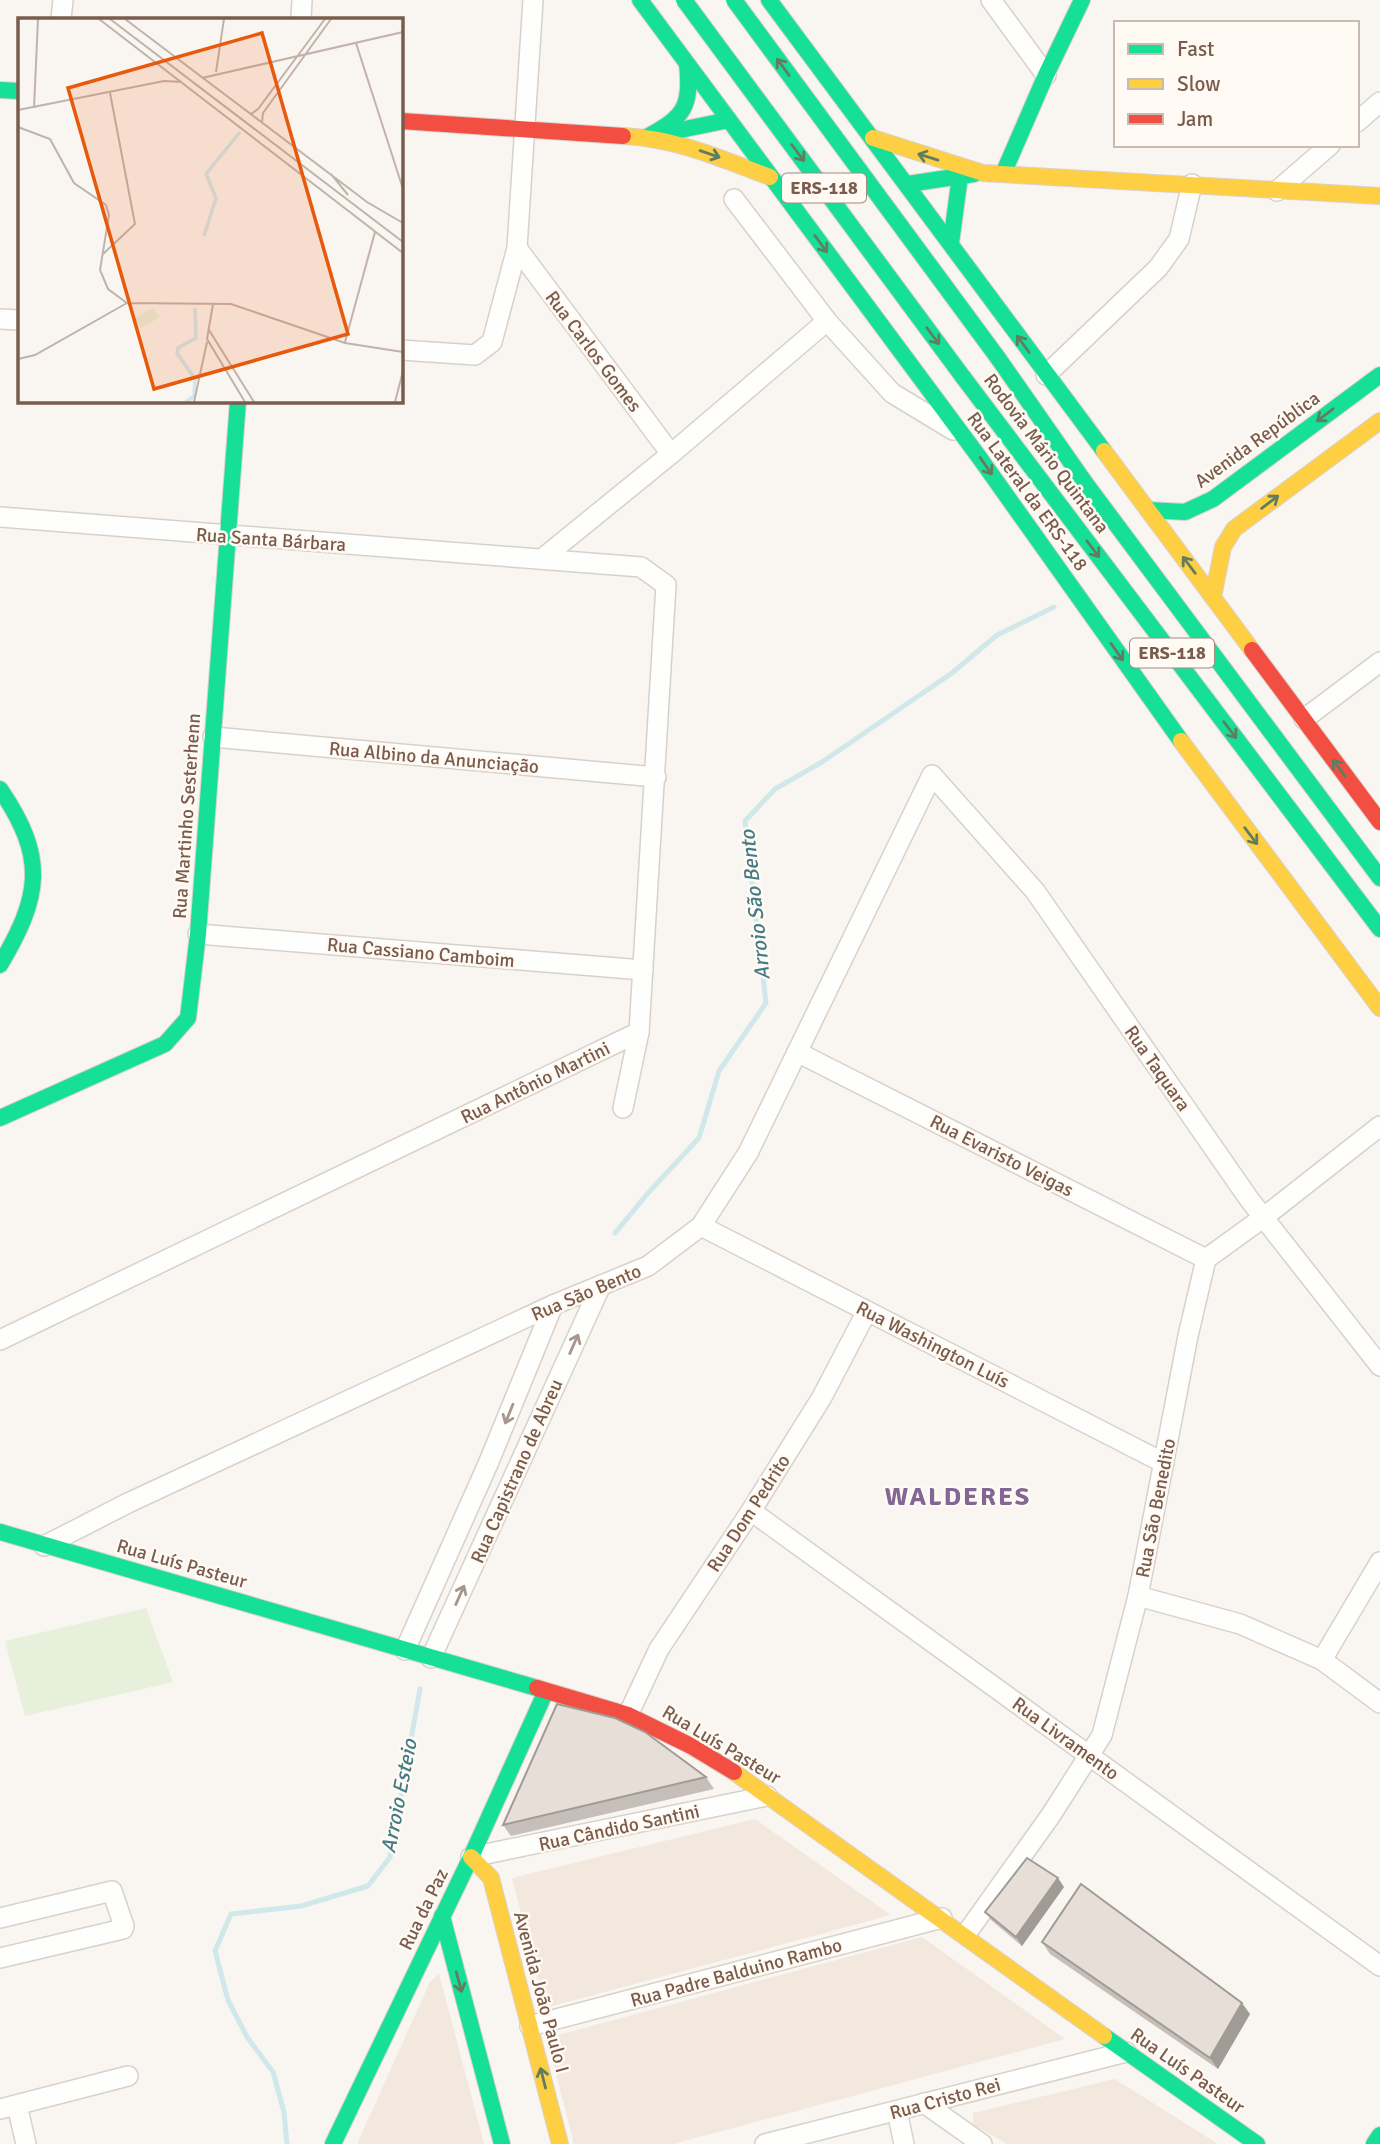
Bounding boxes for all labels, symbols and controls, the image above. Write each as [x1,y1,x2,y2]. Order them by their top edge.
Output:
inset map [18,18,402,402]
legend [1114,21,1359,147]
text: Fast [1177,36,1214,62]
one-way arrow [776,57,791,76]
text: Slow [1177,71,1221,97]
text: Jam [1177,106,1213,132]
one-way arrow [791,143,805,162]
one-way arrow [698,149,720,161]
one-way arrow [917,149,939,162]
road number: ERS-118 [782,174,866,202]
one-way arrow [813,234,828,253]
street label: Rua Carlos Gomes [540,286,647,417]
one-way arrow [926,326,941,345]
one-way arrow [1016,335,1031,354]
street label: Rodovia Mário Quintana [978,369,1114,538]
street label: Avenida República [1190,386,1325,493]
street label: Rua Lateral da ERS-118 [961,407,1093,576]
one-way arrow [1317,408,1335,423]
one-way arrow [978,456,993,475]
one-way arrow [1261,495,1280,510]
street label: Rua Santa Bárbara [195,523,347,557]
one-way arrow [1085,539,1100,558]
one-way arrow [1182,556,1197,575]
road number: ERS-118 [1130,638,1214,668]
one-way arrow [1110,642,1124,661]
street label: Rua Martinho Sesterhenn [168,712,206,920]
one-way arrow [1223,720,1237,739]
street label: Rua Albino da Anunciação [328,737,540,779]
one-way arrow [1332,759,1347,777]
one-way arrow [1243,826,1258,845]
water label: Arroio São Bento [734,828,776,981]
street label: Rua Cassiano Camboim [326,933,516,973]
street label: Rua Taquara [1119,1021,1195,1116]
street label: Rua Antônio Martini [457,1036,614,1129]
street label: Rua Evaristo Veigas [926,1109,1077,1202]
street label: Rua São Bento [528,1259,645,1327]
street label: Rua Washington Luís [852,1296,1013,1394]
one-way arrow [568,1334,581,1355]
street label: Rua Capistrano de Abreu [465,1376,568,1567]
one-way arrow [501,1402,514,1424]
street label: Rua São Benedito [1131,1436,1181,1580]
street label: Rua Dom Pedrito [702,1450,796,1577]
district label: WALDERES [885,1481,1031,1513]
street label: Rua Luís Pasteur [114,1534,250,1594]
one-way arrow [454,1585,467,1607]
street label: Rua Livramento [1007,1692,1124,1786]
street label: Rua Luís Pasteur [658,1700,785,1790]
water label: Arroio Esteio [375,1736,423,1855]
street label: Rua Cândido Santini [537,1799,702,1857]
street label: Rua da Paz [394,1865,454,1954]
street label: Avenida João Paulo I [508,1909,574,2076]
street label: Rua Padre Balduino Rambo [628,1933,845,2013]
one-way arrow [453,1970,466,1993]
street label: Rua Luís Pasteur [1126,2022,1249,2119]
one-way arrow [536,2067,549,2090]
street label: Rua Cristo Rei [887,2073,1003,2125]

